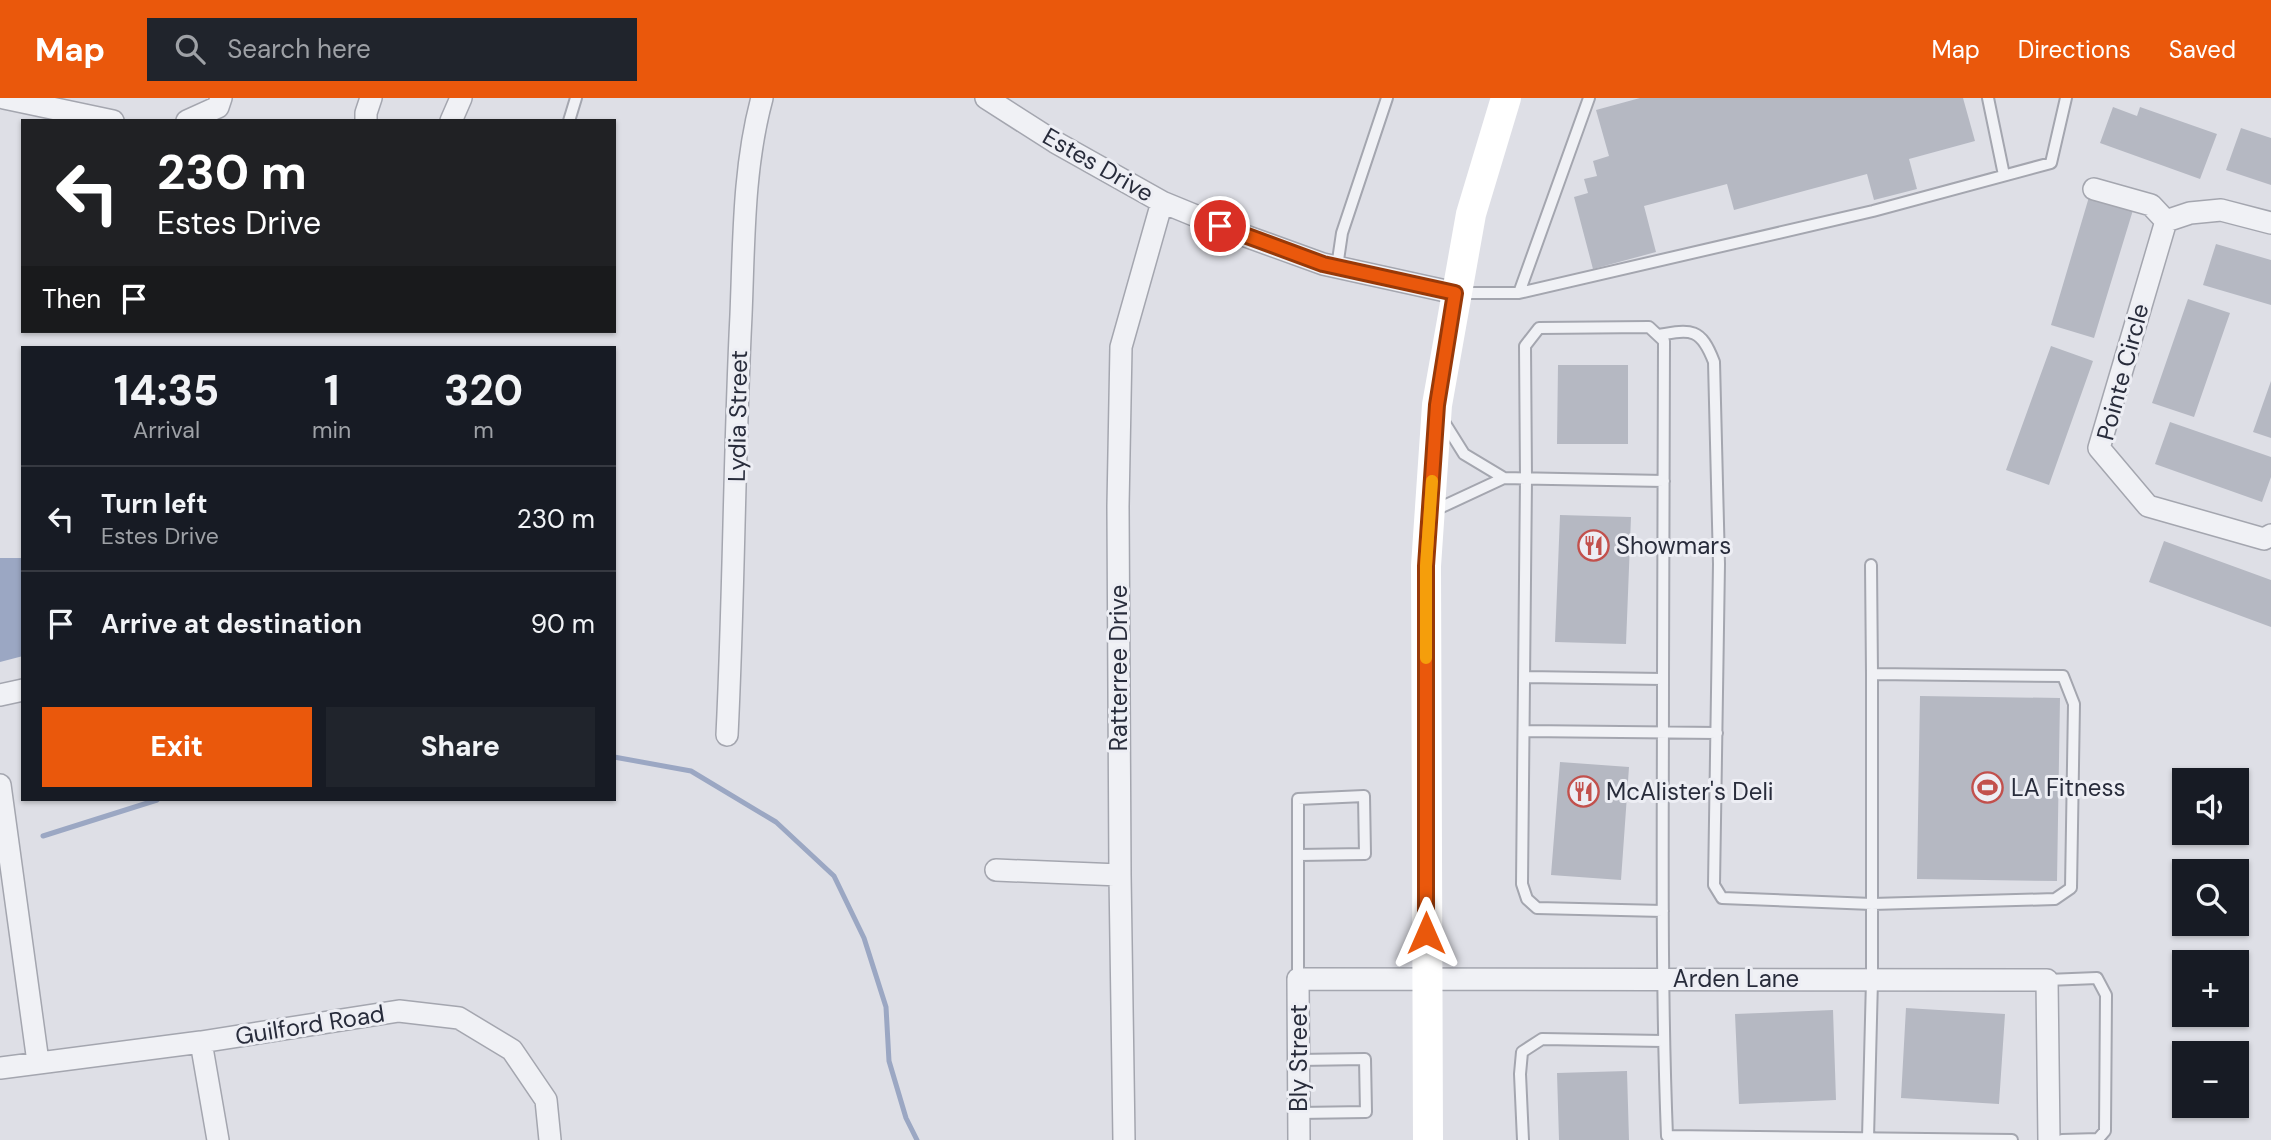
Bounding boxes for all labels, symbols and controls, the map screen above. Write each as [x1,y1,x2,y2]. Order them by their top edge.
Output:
search box [147,18,637,81]
text: Map [35,28,105,71]
icon: search [171,30,209,68]
text: Search here [227,32,371,66]
text: Map [1932,34,1980,65]
text: Directions [2018,34,2131,65]
text: Saved [2169,34,2236,65]
street label: Estes Drive [1037,120,1159,209]
text: 230 m [157,140,307,204]
icon: left [42,147,133,238]
pin [1190,196,1250,256]
text: Estes Drive [157,202,321,244]
icon: arrive [1201,207,1239,245]
icon: arrive [115,280,153,318]
text: Then [42,282,101,316]
street label: Pointe Circle [2089,300,2156,444]
street label: Lydia Street [721,350,754,482]
text: 14:35 [114,363,219,418]
text: 1 [324,363,339,418]
text: 320 [444,363,523,418]
text: Arrival [133,415,200,445]
text: min [312,415,351,445]
text: m [473,415,494,445]
text: Turn left [101,487,208,521]
icon: left [42,500,80,538]
text: 230 m [517,502,595,536]
text: Estes Drive [101,521,219,551]
restaurant icon: Showmars [1576,529,1610,563]
place label: Showmars [1616,530,1731,561]
street label: Ratterree Drive [1103,585,1134,751]
icon: arrive [42,605,80,643]
text: Arrive at destination [101,607,362,641]
text: 90 m [531,607,595,641]
button: Exit [42,707,312,787]
button: Share [326,707,595,787]
map controls [2172,768,2249,1118]
button: sound [2172,768,2249,845]
sports icon: LA Fitness [1971,771,2005,805]
place label: LA Fitness [2011,772,2125,803]
restaurant icon: McAlister's Deli [1566,775,1600,809]
place label: McAlister's Deli [1606,776,1774,807]
button: search [2172,859,2249,936]
position arrow [1389,896,1463,970]
button: + [2172,950,2249,1027]
street label: Arden Lane [1673,963,1799,994]
street label: Guilford Road [233,997,387,1052]
street label: Bly Street [1283,1004,1314,1112]
button: − [2172,1041,2249,1118]

